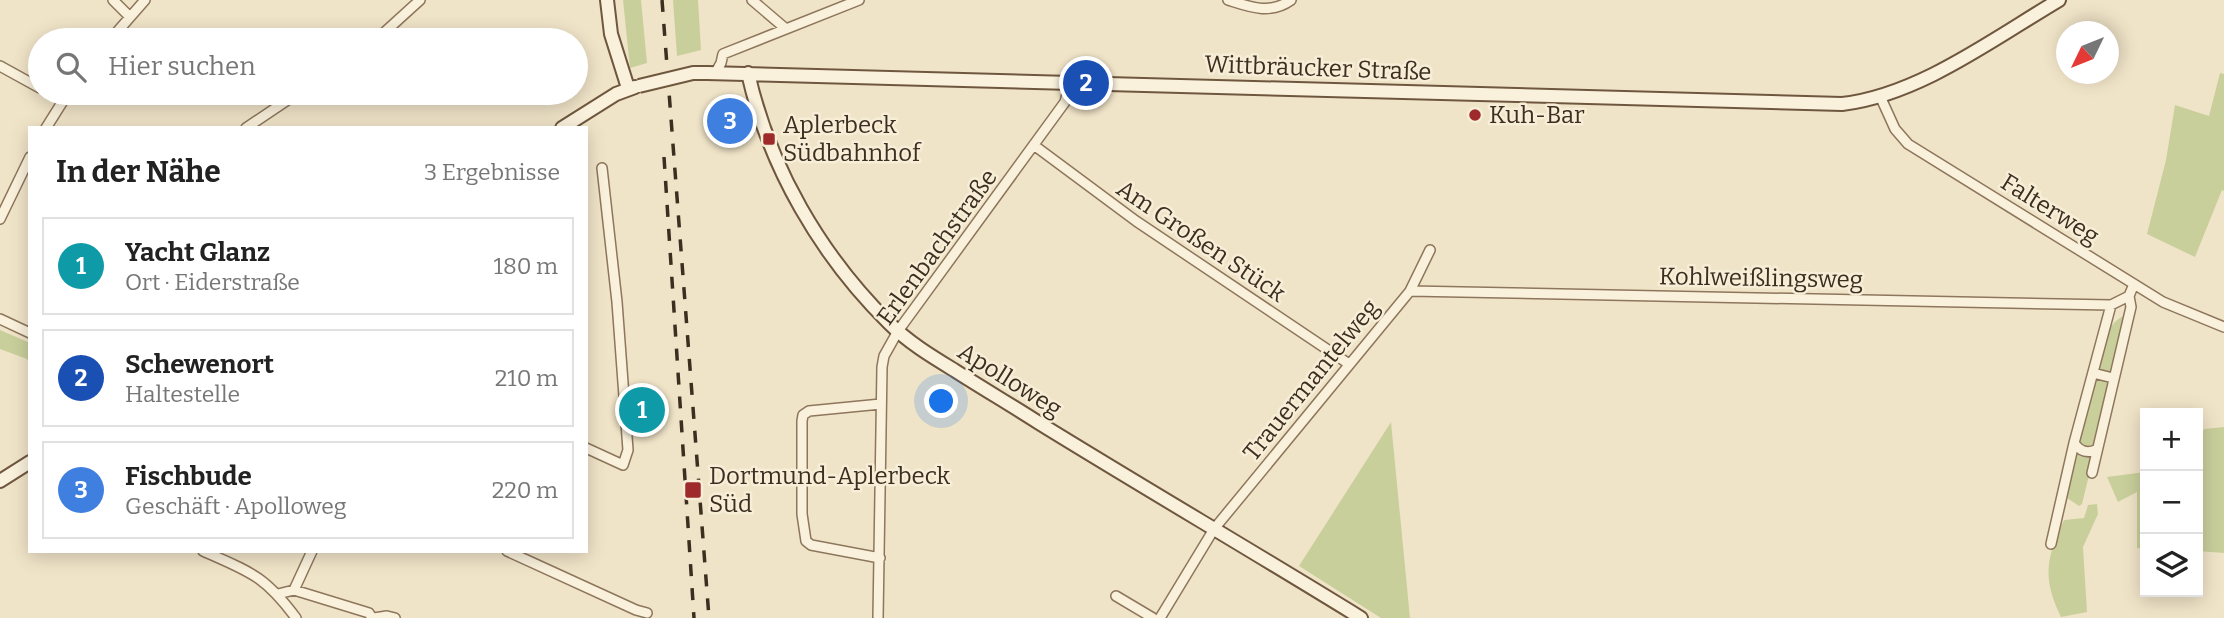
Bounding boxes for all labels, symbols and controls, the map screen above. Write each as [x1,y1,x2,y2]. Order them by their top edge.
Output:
north arrow [2056,21,2119,84]
search box [28,28,588,105]
icon: search [52,48,90,86]
street label: Wittbräucker Straße [1204,50,1432,86]
text: Hier suchen [108,51,256,82]
pin: 2 [1063,57,1109,109]
pin: 3 [707,95,753,147]
place label: Kuh-Bar [1489,101,1585,129]
marker: Kuh-Bar [1467,107,1483,123]
place label: Aplerbeck Südbahnhof [783,111,922,167]
marker: Aplerbeck Südbahnhof [761,131,777,147]
text: In der Nähe [56,154,221,190]
text: 3 Ergebnisse [424,158,560,186]
street label: Erlenbachstraße [871,164,1003,330]
street label: Falterweg [1996,168,2104,250]
street label: Am Großen Stück [1111,174,1291,308]
text: Yacht Glanz [125,237,270,268]
text: 1 [76,252,86,280]
text: 180 m [494,252,558,280]
street label: Kohlweißlingsweg [1659,262,1863,294]
text: Ort · Eiderstraße [125,268,300,296]
street label: Trauermantelweg [1237,294,1385,466]
street label: Apolloweg [953,337,1067,423]
text: Schewenort [125,349,274,380]
text: 2 [75,364,87,392]
text: 210 m [495,364,558,392]
text: Haltestelle [125,380,240,408]
pin: 1 [619,384,665,436]
your location [924,384,958,418]
map controls [2140,408,2203,597]
button: + [2140,408,2203,471]
text: Fischbude [125,461,252,492]
place label: Dortmund-Aplerbeck Süd [709,462,951,518]
button: − [2140,471,2203,534]
text: 3 [74,476,88,504]
text: 220 m [492,476,558,504]
marker: Dortmund-Aplerbeck Süd [683,480,703,500]
text: Geschäft · Apolloweg [125,492,347,520]
button: layers [2140,534,2203,597]

